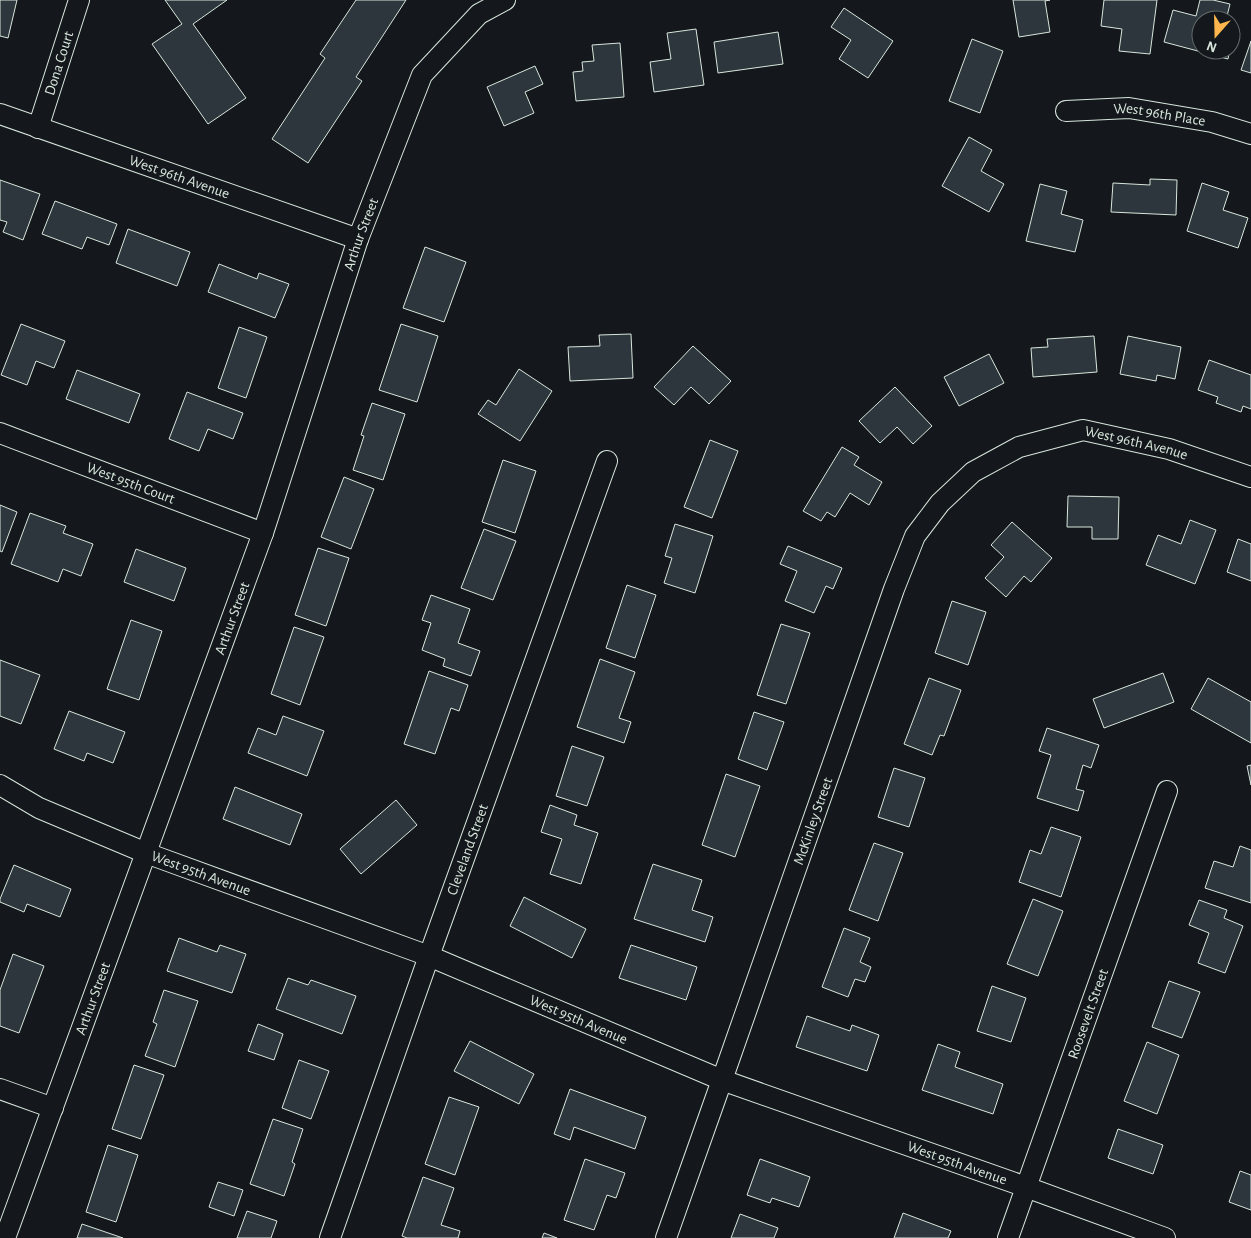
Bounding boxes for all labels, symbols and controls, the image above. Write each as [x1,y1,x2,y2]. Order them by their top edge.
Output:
north arrow [1191,10,1241,60]
street label: Dona Court [42,29,77,97]
text: N [1205,38,1219,55]
street label: West 96th Place [1113,101,1207,129]
street label: West 96th Avenue [127,153,232,202]
street label: Arthur Street [341,196,381,273]
street label: West 96th Avenue [1083,424,1190,463]
street label: West 95th Court [85,460,177,507]
street label: Arthur Street [212,580,253,657]
street label: McKinley Street [791,775,835,867]
street label: Cleveland Street [445,802,491,897]
street label: West 95th Avenue [149,849,253,899]
street label: Arthur Street [73,960,113,1037]
street label: Roosevelt Street [1065,967,1111,1061]
street label: West 95th Avenue [527,992,630,1047]
street label: West 95th Avenue [905,1139,1009,1188]

